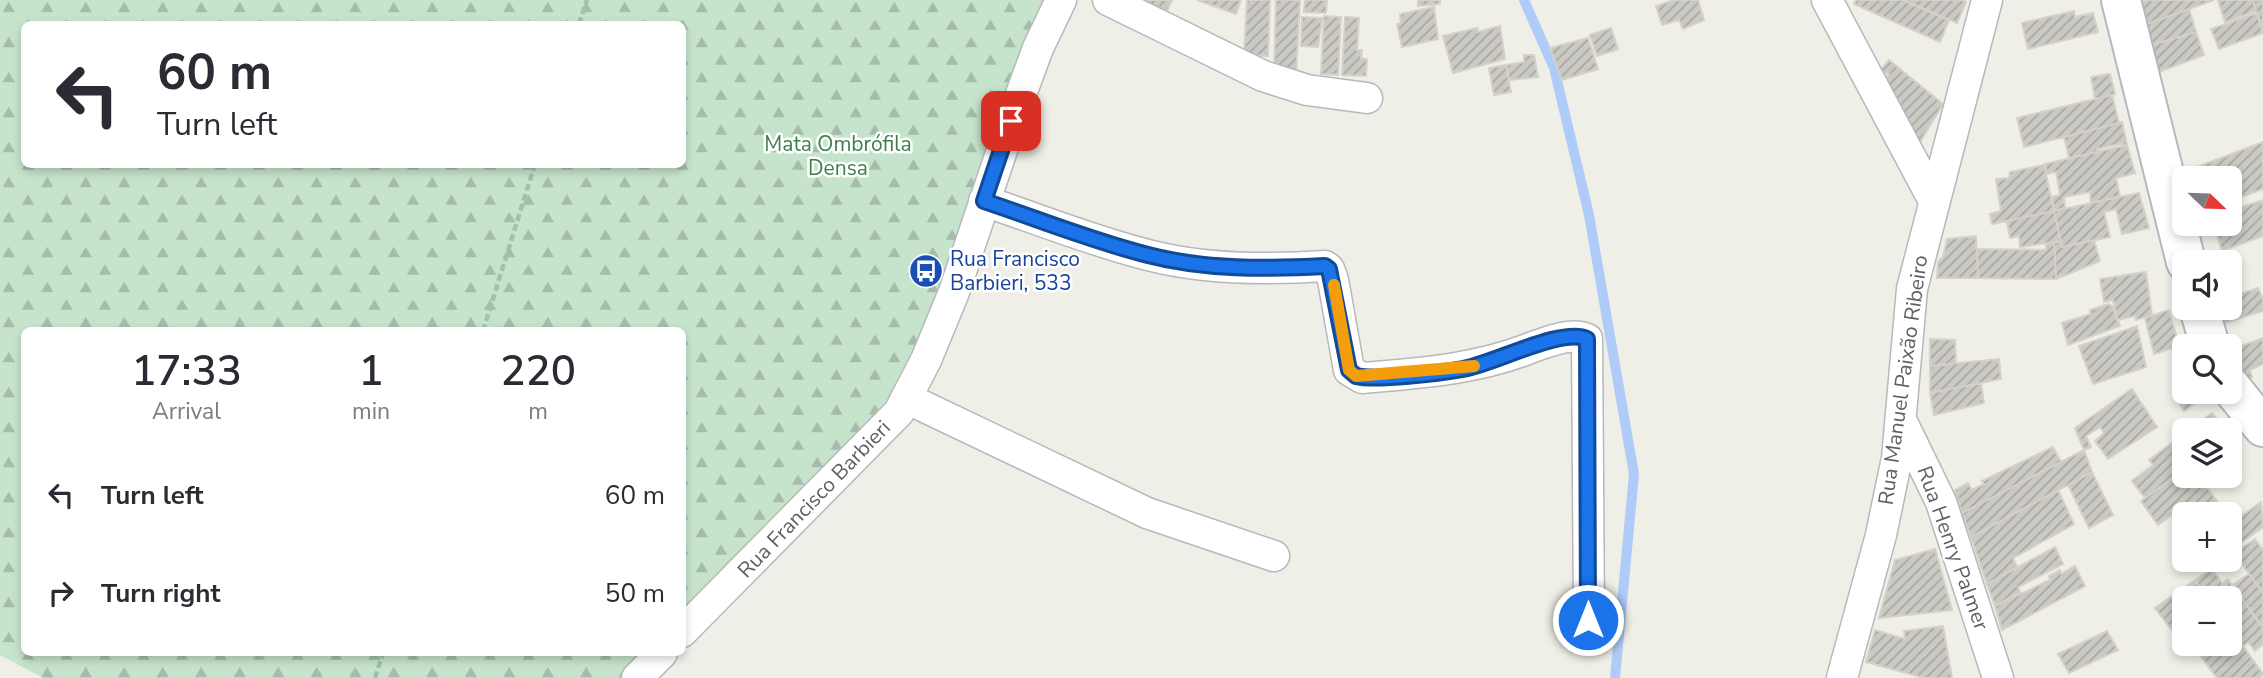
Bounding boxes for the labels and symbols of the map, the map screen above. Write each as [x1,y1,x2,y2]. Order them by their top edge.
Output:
pin [981,91,1041,151]
park label: Mata Ombrófila Densa [764,130,912,182]
north arrow [2172,166,2242,236]
place label: Rua Francisco Barbieri, 533 [950,245,1080,297]
bus stop icon: Rua Francisco Barbieri, 533 [907,252,945,290]
street label: Rua Manuel Paixão Ribeiro [1872,253,1934,507]
street label: Rua Francisco Barbieri [731,414,897,584]
street label: Rua Henry Palmer [1910,462,1996,634]
position arrow [1551,583,1625,657]

